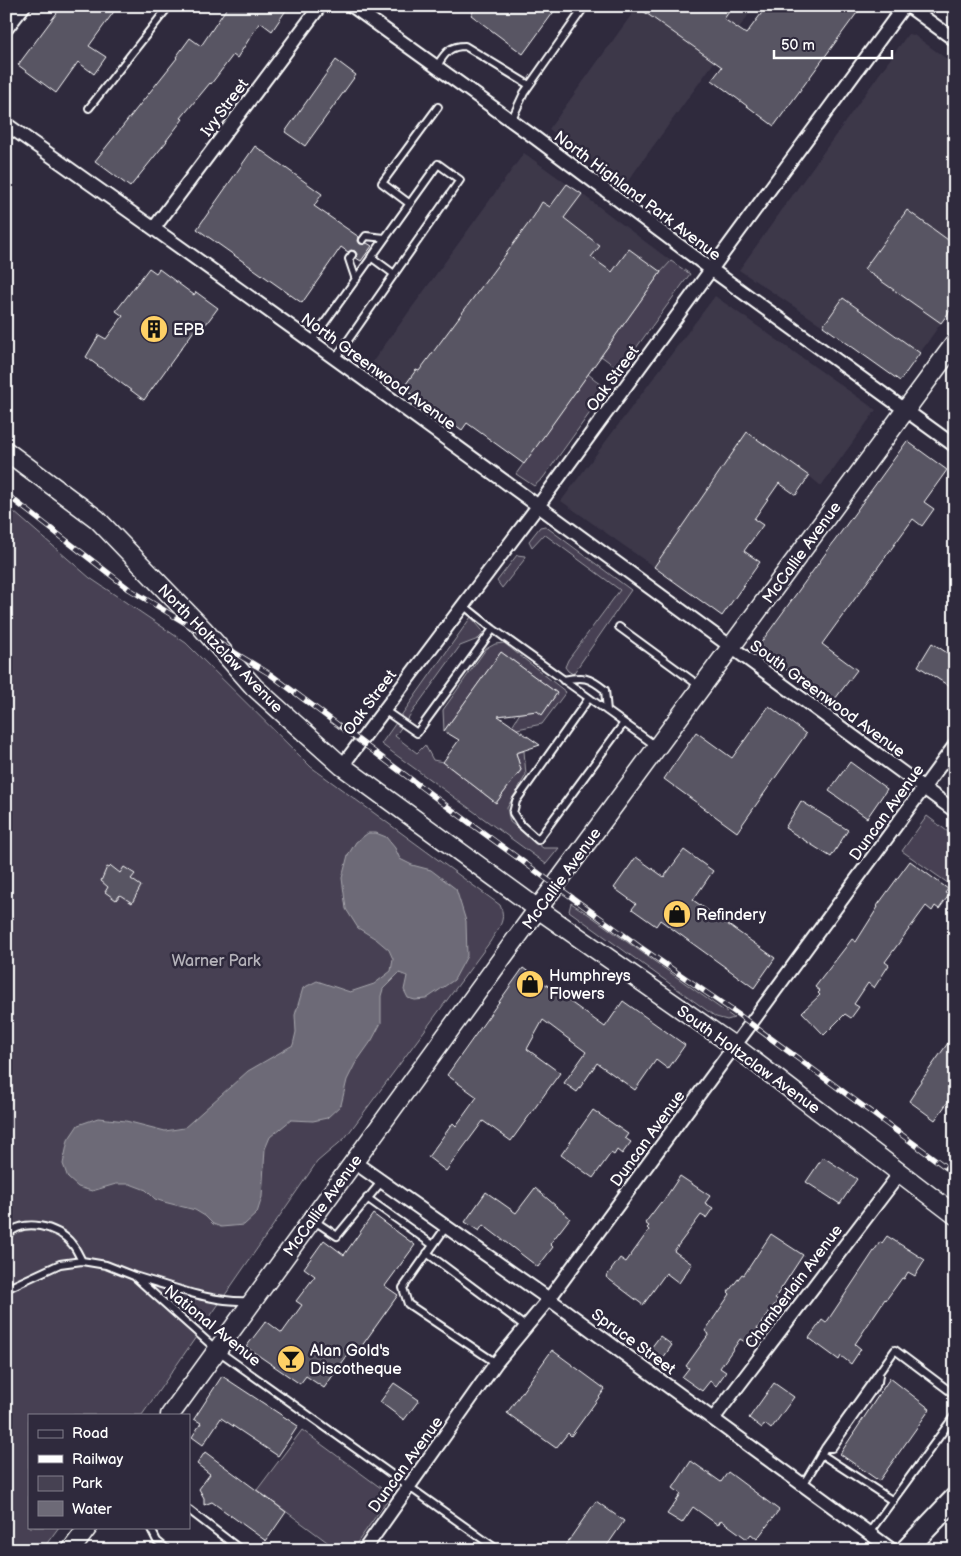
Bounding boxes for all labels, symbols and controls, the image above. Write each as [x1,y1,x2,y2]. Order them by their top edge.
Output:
scale bar [774,28,891,60]
text: 50 m [781,36,815,55]
street label: Ivy Street [197,75,253,140]
street label: North Highland Park Avenue [550,127,725,265]
street label: North Greenwood Avenue [297,310,460,435]
building icon: EPB [139,314,169,344]
place label: EPB [173,321,205,340]
street label: Oak Street [583,342,644,416]
street label: McCallie Avenue [759,498,846,607]
street label: North Holtzclaw Avenue [153,581,287,718]
street label: South Greenwood Avenue [746,637,909,762]
street label: Oak Street [339,666,401,739]
street label: Duncan Avenue [846,761,929,865]
street label: McCallie Avenue [519,824,606,933]
shop icon: Refindery [662,899,692,929]
place label: Refindery [696,906,767,925]
park label: Warner Park [171,952,261,971]
place label: Humphreys Flowers [549,967,631,1004]
shop icon: Humphreys Flowers [515,969,545,999]
street label: South Holtzclaw Avenue [673,1002,824,1119]
street label: Duncan Avenue [607,1087,690,1191]
street label: McCallie Avenue [280,1151,367,1260]
street label: Chamberlain Avenue [741,1221,847,1353]
street label: National Avenue [160,1281,264,1371]
street label: Spruce Street [587,1305,679,1379]
place label: Alan Gold's Discotheque [310,1342,402,1379]
bar icon: Alan Gold's Discotheque [276,1344,306,1374]
street label: Duncan Avenue [365,1413,448,1517]
legend [28,1414,190,1528]
text: Road [72,1424,108,1443]
text: Railway [72,1450,123,1469]
text: Park [72,1474,103,1493]
text: Water [72,1500,112,1519]

